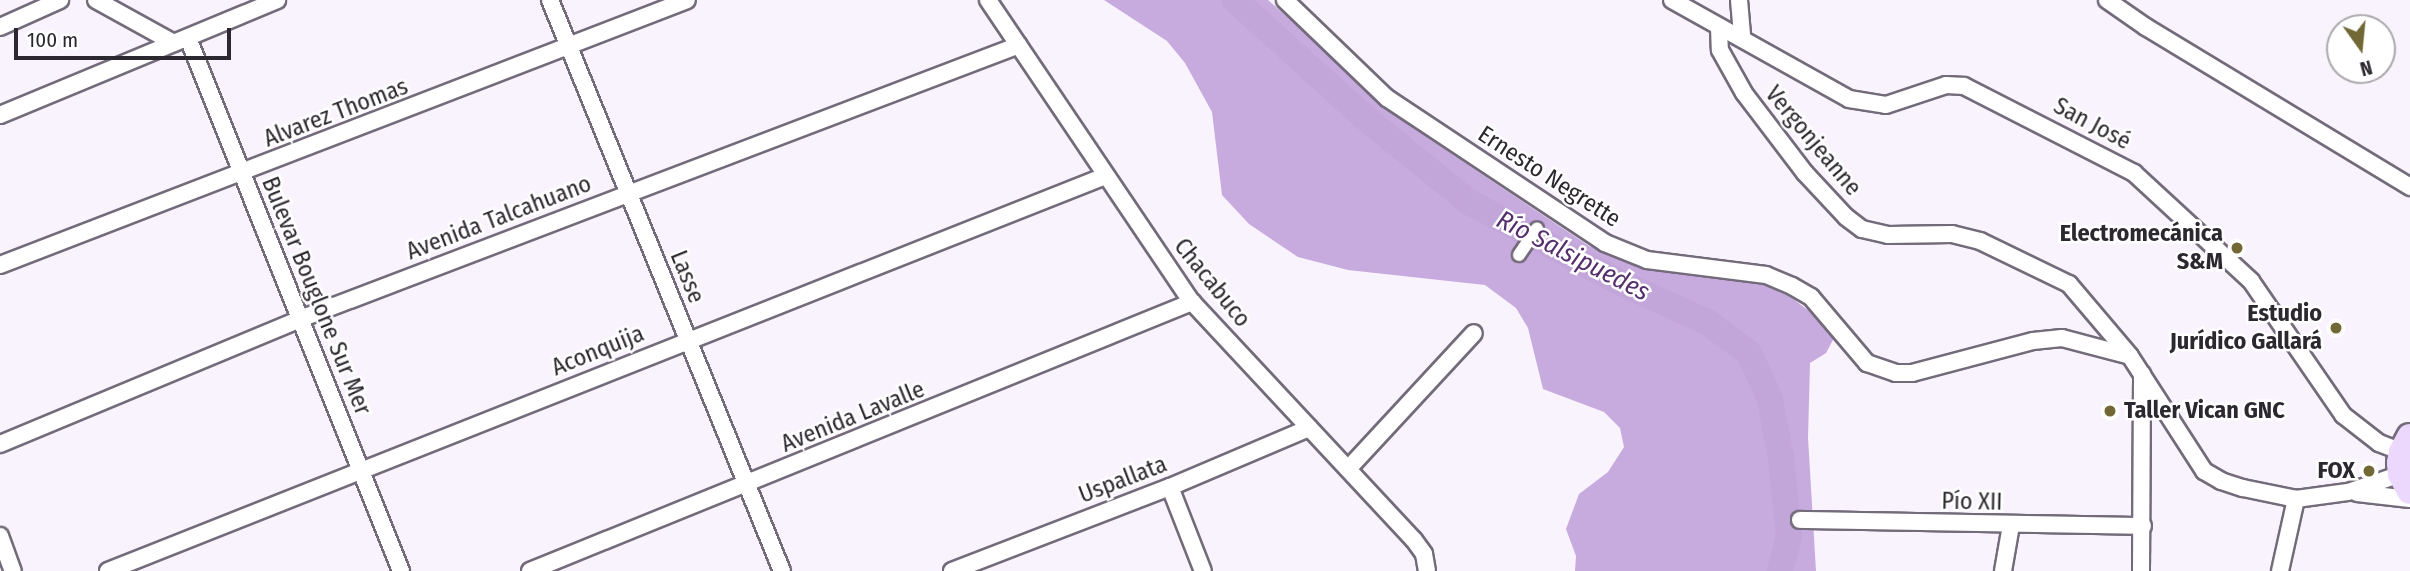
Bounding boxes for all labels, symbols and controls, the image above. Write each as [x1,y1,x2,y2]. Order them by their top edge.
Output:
scale bar [18,14,234,58]
north arrow [2326,14,2396,84]
text: 100 m [27,27,78,53]
text: N [2358,55,2375,80]
street label: Alvarez Thomas [260,72,412,154]
street label: Vergonjeanne [1759,80,1867,202]
street label: San José [2048,92,2136,156]
street label: Ernesto Negrette [1472,120,1626,234]
street label: Avenida Talcahuano [402,169,596,267]
street label: Bulevar Bouglone Sur Mer [255,173,377,419]
water label: Río Salsipuedes [1491,204,1655,308]
place label: Electromecánica S&M [2060,220,2223,276]
street label: Chacabuco [1167,233,1257,333]
marker: Electromecánica S&M [2229,240,2245,256]
street label: Lasse [664,246,710,308]
place label: Estudio Jurídico Gallará [2170,300,2322,356]
street label: Aconquija [548,319,648,383]
marker: Estudio Jurídico Gallará [2328,320,2344,336]
street label: Avenida Lavalle [777,375,929,459]
place label: Taller Vican GNC [2124,397,2285,425]
marker: Taller Vican GNC [2102,403,2118,419]
street label: Uspallata [1075,450,1171,510]
place label: FOX [2317,457,2355,485]
marker: FOX [2361,463,2377,479]
street label: Pío XII [1941,487,2003,517]

